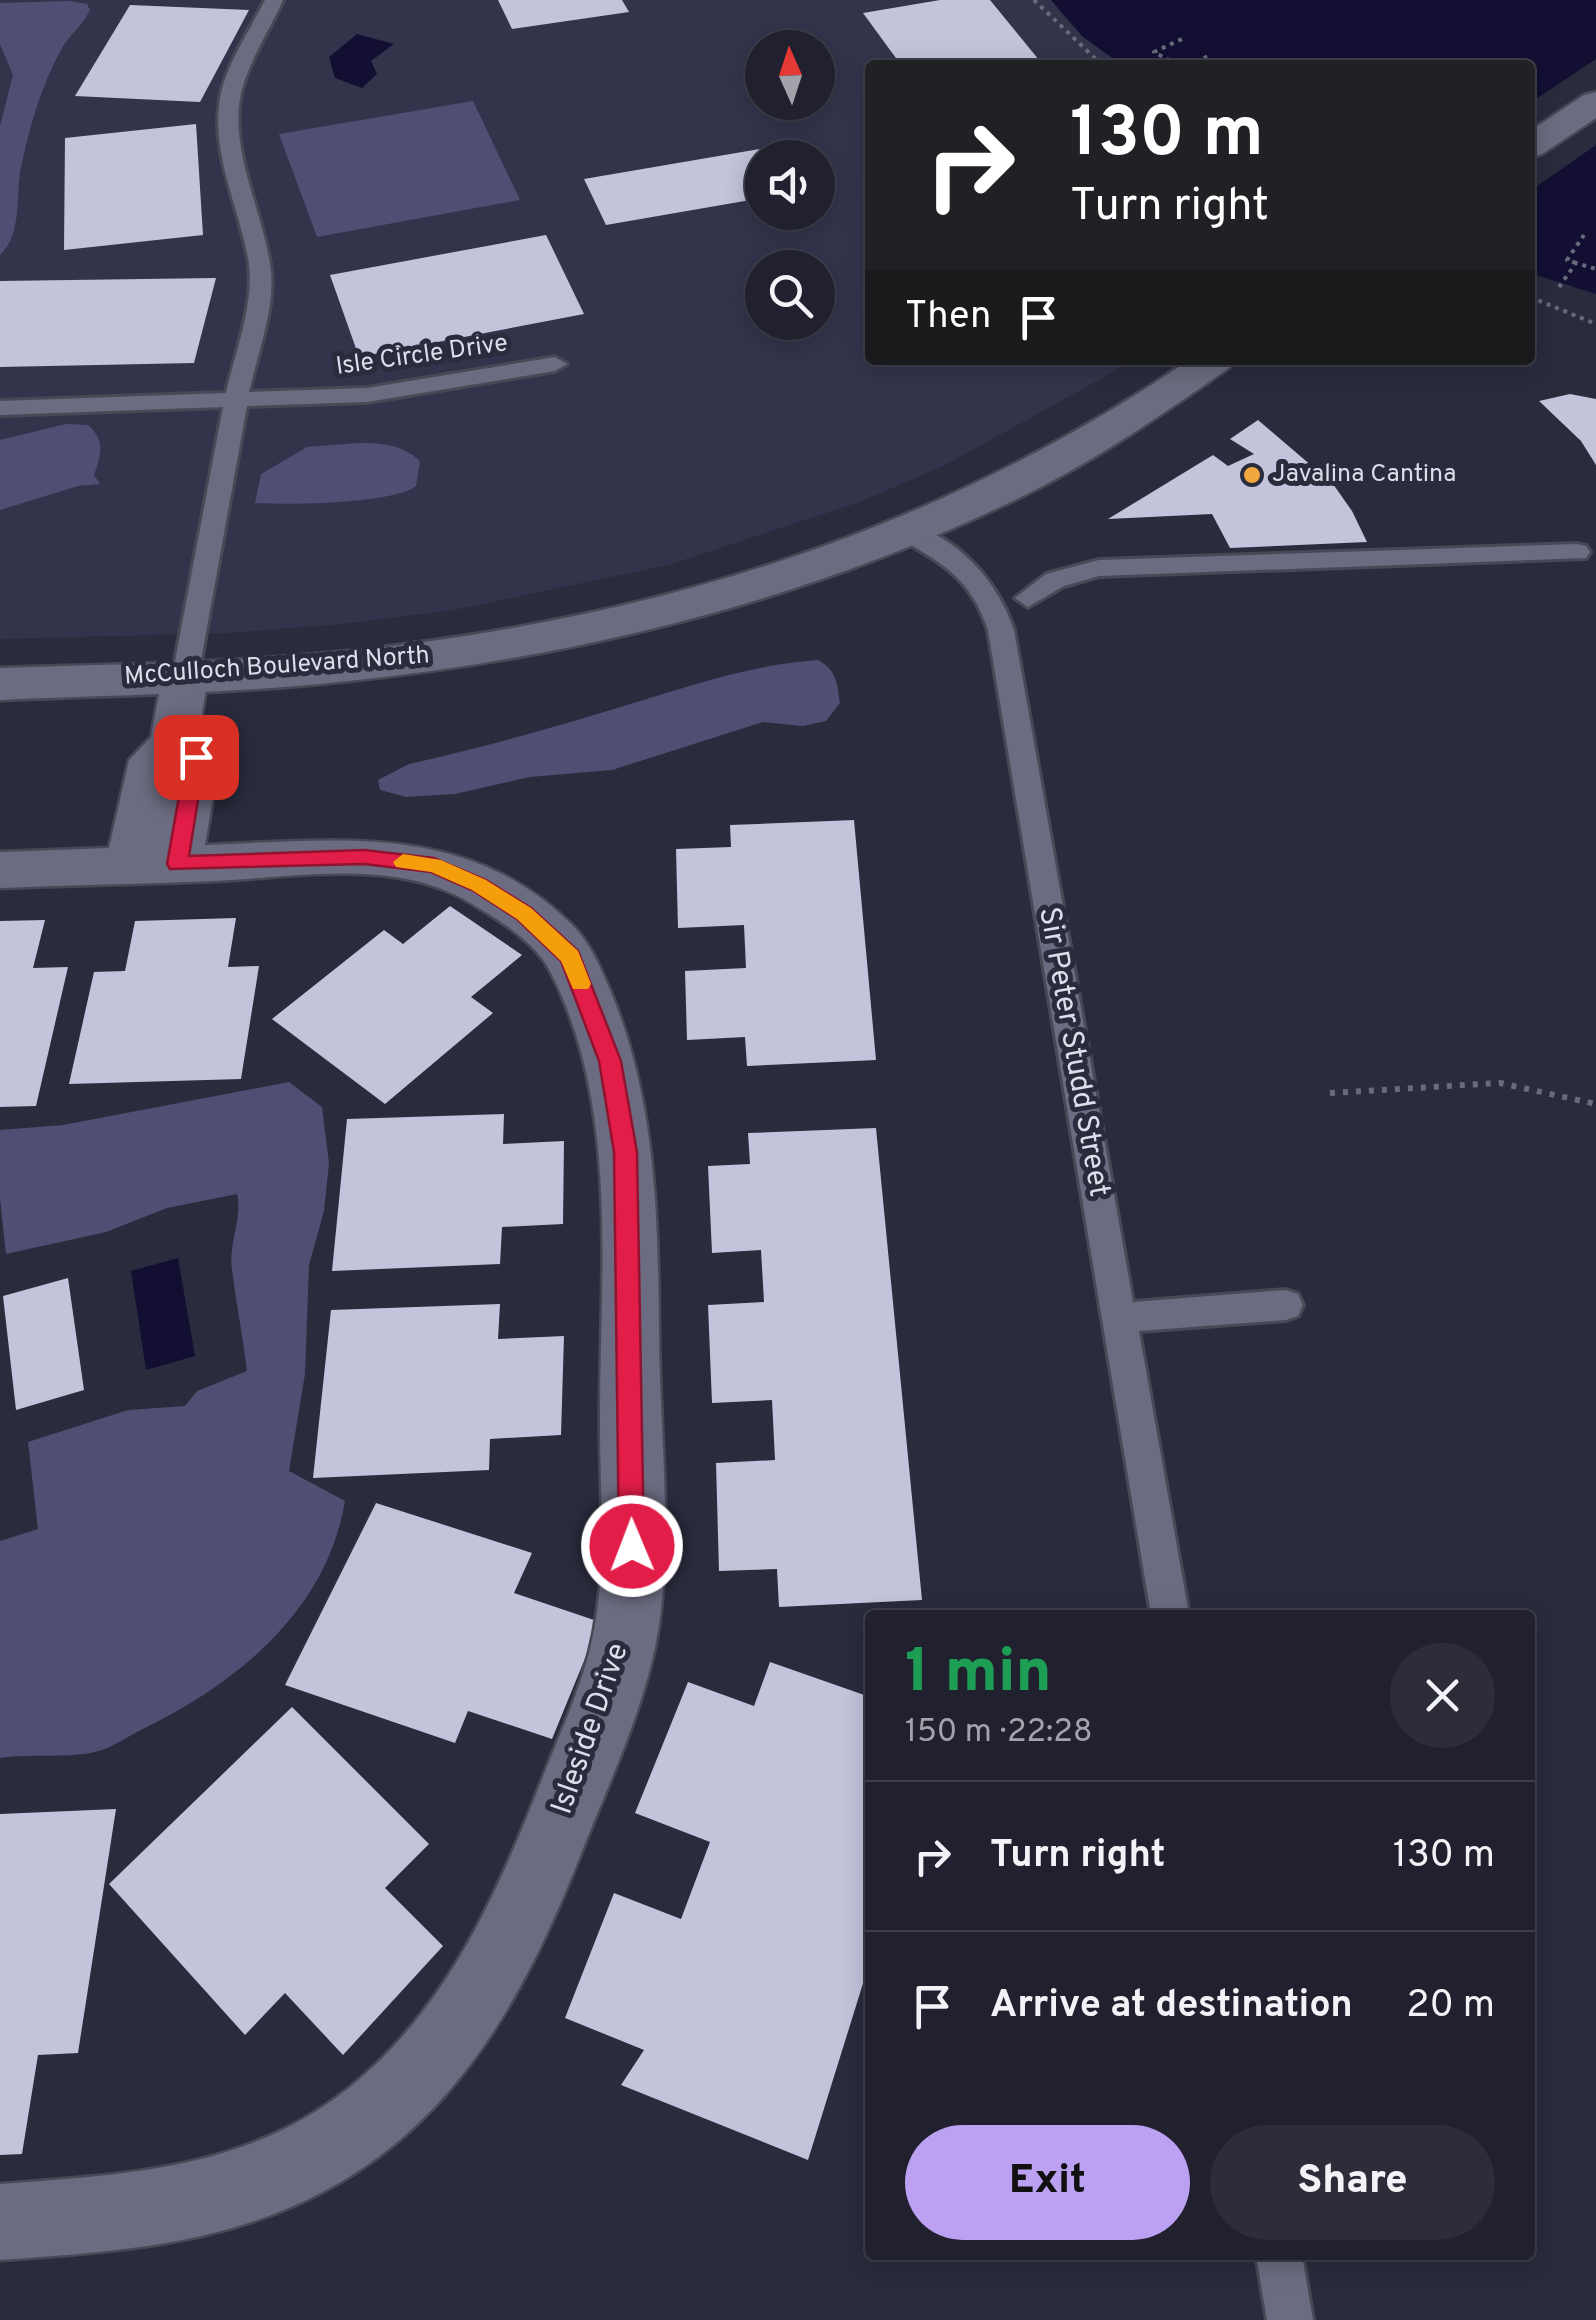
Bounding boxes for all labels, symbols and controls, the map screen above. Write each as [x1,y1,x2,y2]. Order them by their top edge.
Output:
north arrow [745,30,835,120]
map controls [745,30,835,340]
text: 130 m [1070,92,1264,181]
icon: right [905,100,1035,230]
button: sound [745,140,835,230]
text: Turn right [1070,179,1269,236]
button: search [745,250,835,340]
icon: arrive [1011,290,1066,345]
text: Then [905,293,991,342]
street label: Isle Circle Drive [334,328,510,384]
place label: Javalina Cantina [1272,459,1456,491]
marker: Javalina Cantina [1241,464,1263,486]
street label: McCulloch Boulevard North [123,640,431,694]
pin [154,715,239,800]
icon: arrive [169,730,224,785]
street label: Sir Peter Studd Street [1029,904,1117,1200]
position arrow [580,1494,684,1598]
text: 1 min [905,1637,1052,1713]
street label: Isleside Drive [544,1639,638,1819]
button: close [1390,1643,1495,1748]
text: 150 m · 22:28 [905,1713,1092,1753]
icon: right [905,1829,960,1884]
text: Turn right [990,1832,1165,1881]
text: 130 m [1393,1832,1495,1881]
icon: arrive [905,1979,960,2034]
text: Arrive at destination [990,1982,1353,2031]
text: 20 m [1406,1982,1495,2031]
button: Exit [905,2125,1190,2240]
button: Share [1210,2125,1495,2240]

